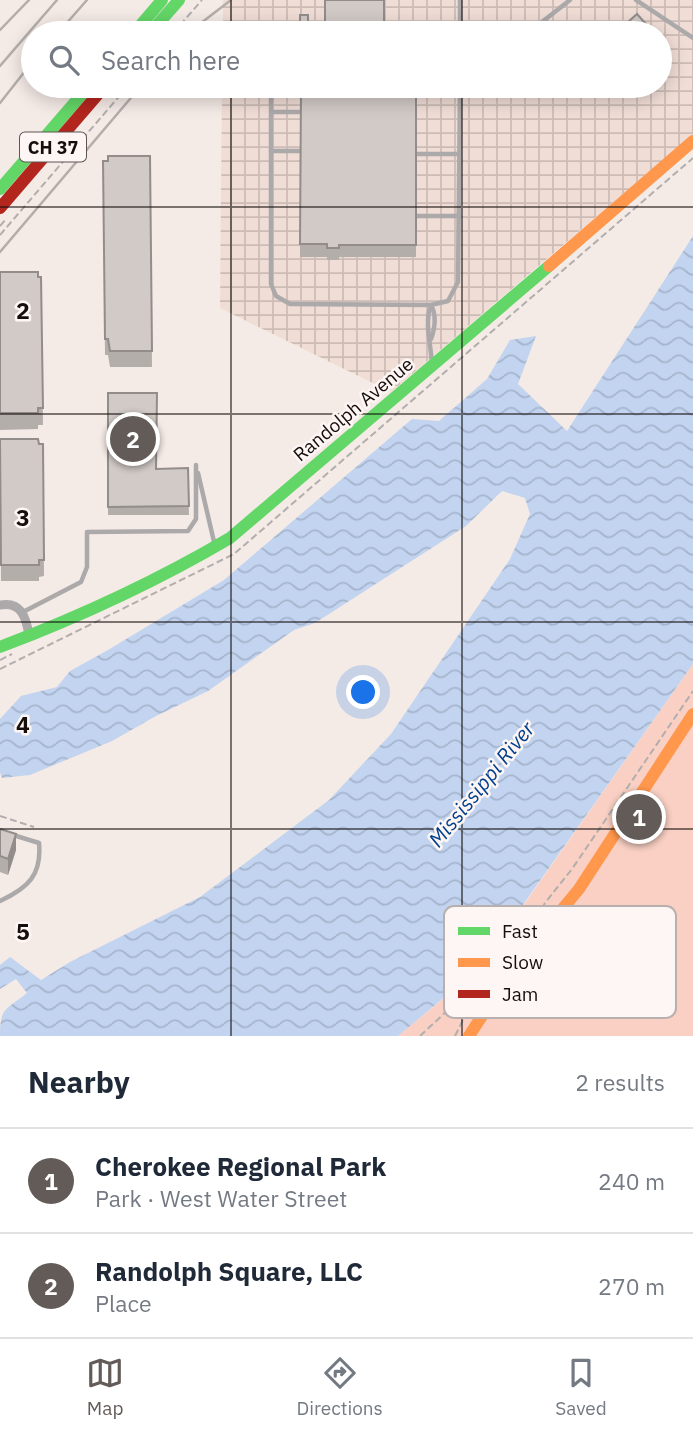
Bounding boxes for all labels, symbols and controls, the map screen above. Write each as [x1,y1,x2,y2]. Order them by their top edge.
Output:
search box [21,21,672,98]
icon: search [45,41,83,79]
text: Search here [101,43,240,77]
road number: CH 37 [20,132,86,162]
text: 2 [16,295,30,325]
street label: Randolph Avenue [288,352,418,466]
pin: 2 [110,413,156,465]
text: 3 [16,502,30,532]
your location [346,675,380,709]
text: 4 [16,709,30,739]
water label: Mississippi River [422,714,541,853]
pin: 1 [616,791,662,843]
legend [444,906,676,1018]
text: 5 [16,916,30,946]
text: Fast [502,919,538,943]
text: Slow [502,950,543,974]
text: Jam [502,982,538,1006]
text: Nearby [28,1062,130,1101]
text: 2 results [575,1067,665,1097]
text: Cherokee Regional Park [95,1149,386,1183]
text: 1 [44,1166,58,1196]
text: 240 m [598,1166,665,1196]
text: Park · West Water Street [95,1183,347,1213]
text: Randolph Square, LLC [95,1254,363,1288]
text: 2 [44,1271,58,1301]
text: 270 m [598,1271,665,1301]
text: Place [95,1288,152,1318]
tab: Map [86,1354,124,1420]
tab: Directions [296,1354,383,1420]
tab: Saved [555,1354,607,1420]

